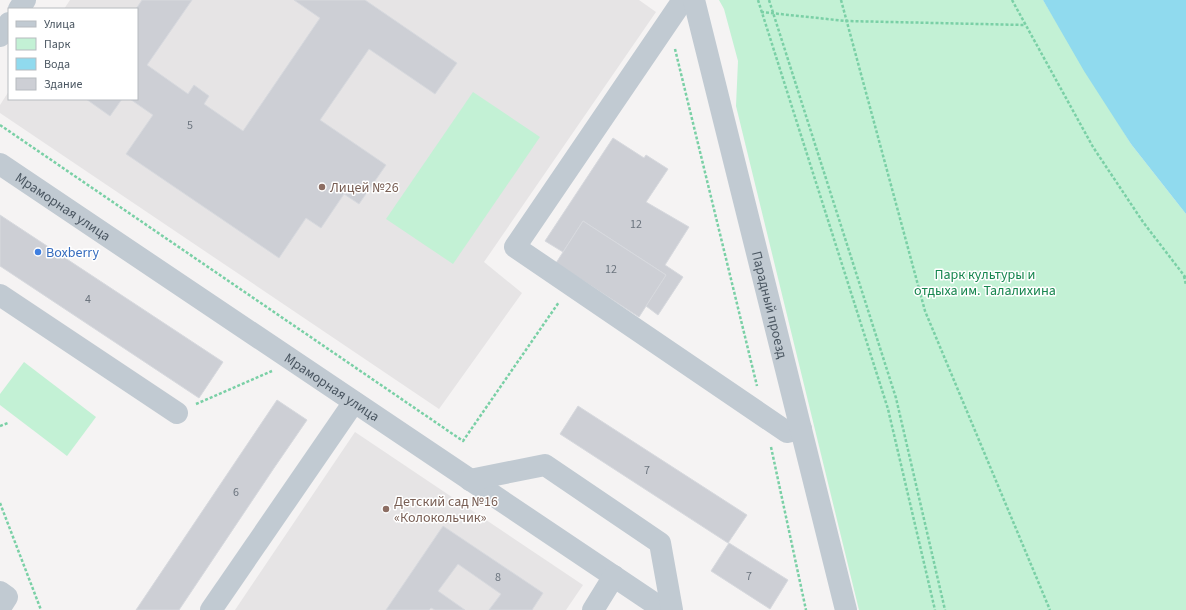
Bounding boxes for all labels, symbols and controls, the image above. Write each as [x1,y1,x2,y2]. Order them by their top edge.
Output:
legend [8,8,138,100]
text: Улица [44,16,75,33]
text: Парк [44,36,70,53]
text: Вода [44,56,70,73]
text: Здание [44,76,83,93]
house number: 5 [187,117,193,134]
street label: Мраморная улица [11,168,114,246]
place label: Лицей №26 [330,178,399,198]
marker: Лицей №26 [317,182,327,192]
house number: 12 [630,216,642,233]
place label: Boxberry [46,243,100,263]
marker: Boxberry [33,247,43,257]
street label: Парадный проезд [746,249,792,361]
house number: 12 [605,261,617,278]
park label: Парк культуры и отдыха им. Талалихина [914,265,1056,301]
house number: 4 [85,291,91,308]
street label: Мраморная улица [280,349,383,427]
house number: 7 [644,462,650,479]
house number: 6 [233,484,239,501]
place label: Детский сад №16 «Колокольчик» [394,492,498,528]
marker: Детский сад №16 «Колокольчик» [381,504,391,514]
house number: 7 [746,568,752,585]
house number: 8 [495,569,501,586]

